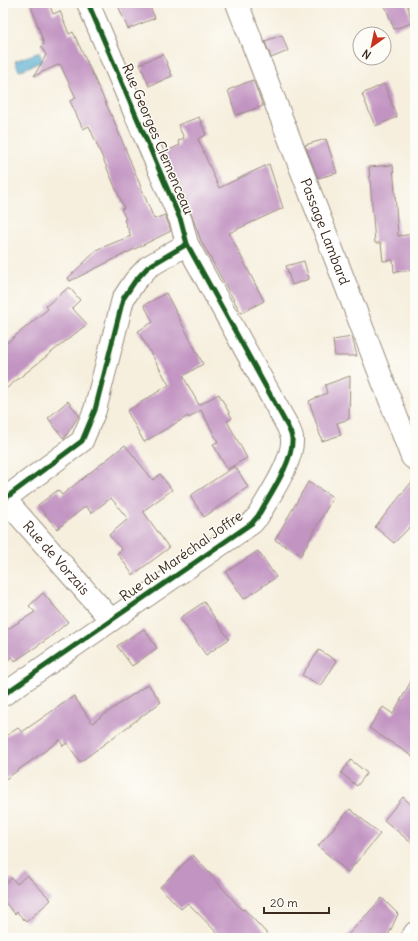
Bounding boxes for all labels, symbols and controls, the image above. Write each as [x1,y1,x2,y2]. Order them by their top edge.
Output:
north arrow [352,26,392,66]
text: N [360,46,374,62]
street label: Rue Georges Clemenceau [118,61,198,217]
street label: Passage Lambard [296,176,354,287]
street label: Rue du Maréchal Joffre [116,507,246,605]
street label: Rue de Vorzais [19,517,94,599]
scale bar [264,889,329,915]
text: 20 m [270,895,298,910]

